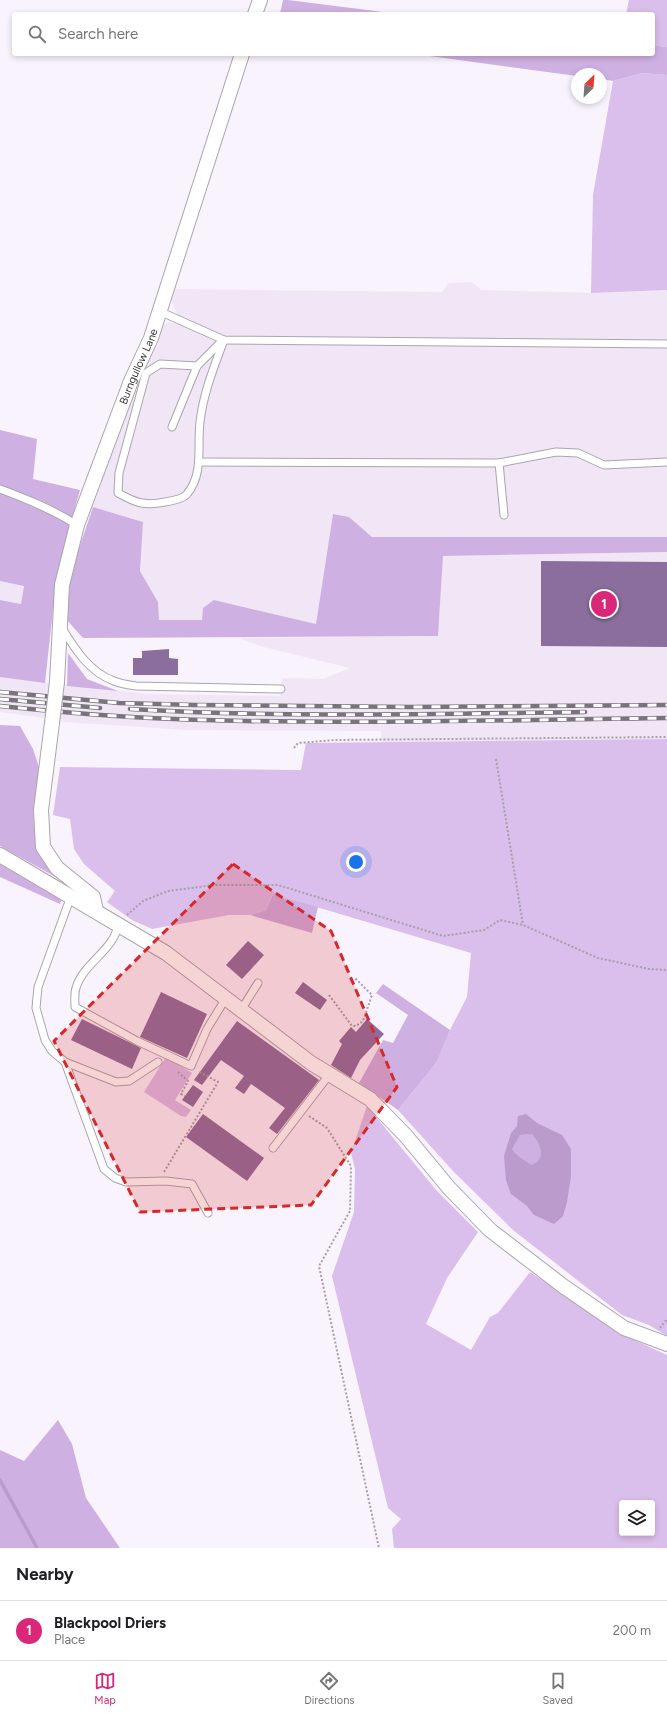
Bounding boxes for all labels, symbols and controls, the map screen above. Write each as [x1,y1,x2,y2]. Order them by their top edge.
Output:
search box [12,12,655,56]
icon: search [26,23,48,45]
text: Search here [58,25,138,43]
north arrow [571,68,607,104]
street label: Burngullow Lane [116,327,160,406]
pin: 1 [591,589,617,619]
your location [346,852,366,872]
map controls [619,1500,655,1536]
button: layers [619,1500,655,1536]
text: Nearby [16,1564,74,1584]
text: Blackpool Driers [54,1614,166,1632]
text: 1 [26,1623,32,1638]
text: 200 m [613,1623,651,1638]
text: Place [54,1632,85,1647]
tab: Map [94,1670,116,1707]
tab: Directions [304,1670,354,1707]
tab: Saved [543,1670,573,1707]

